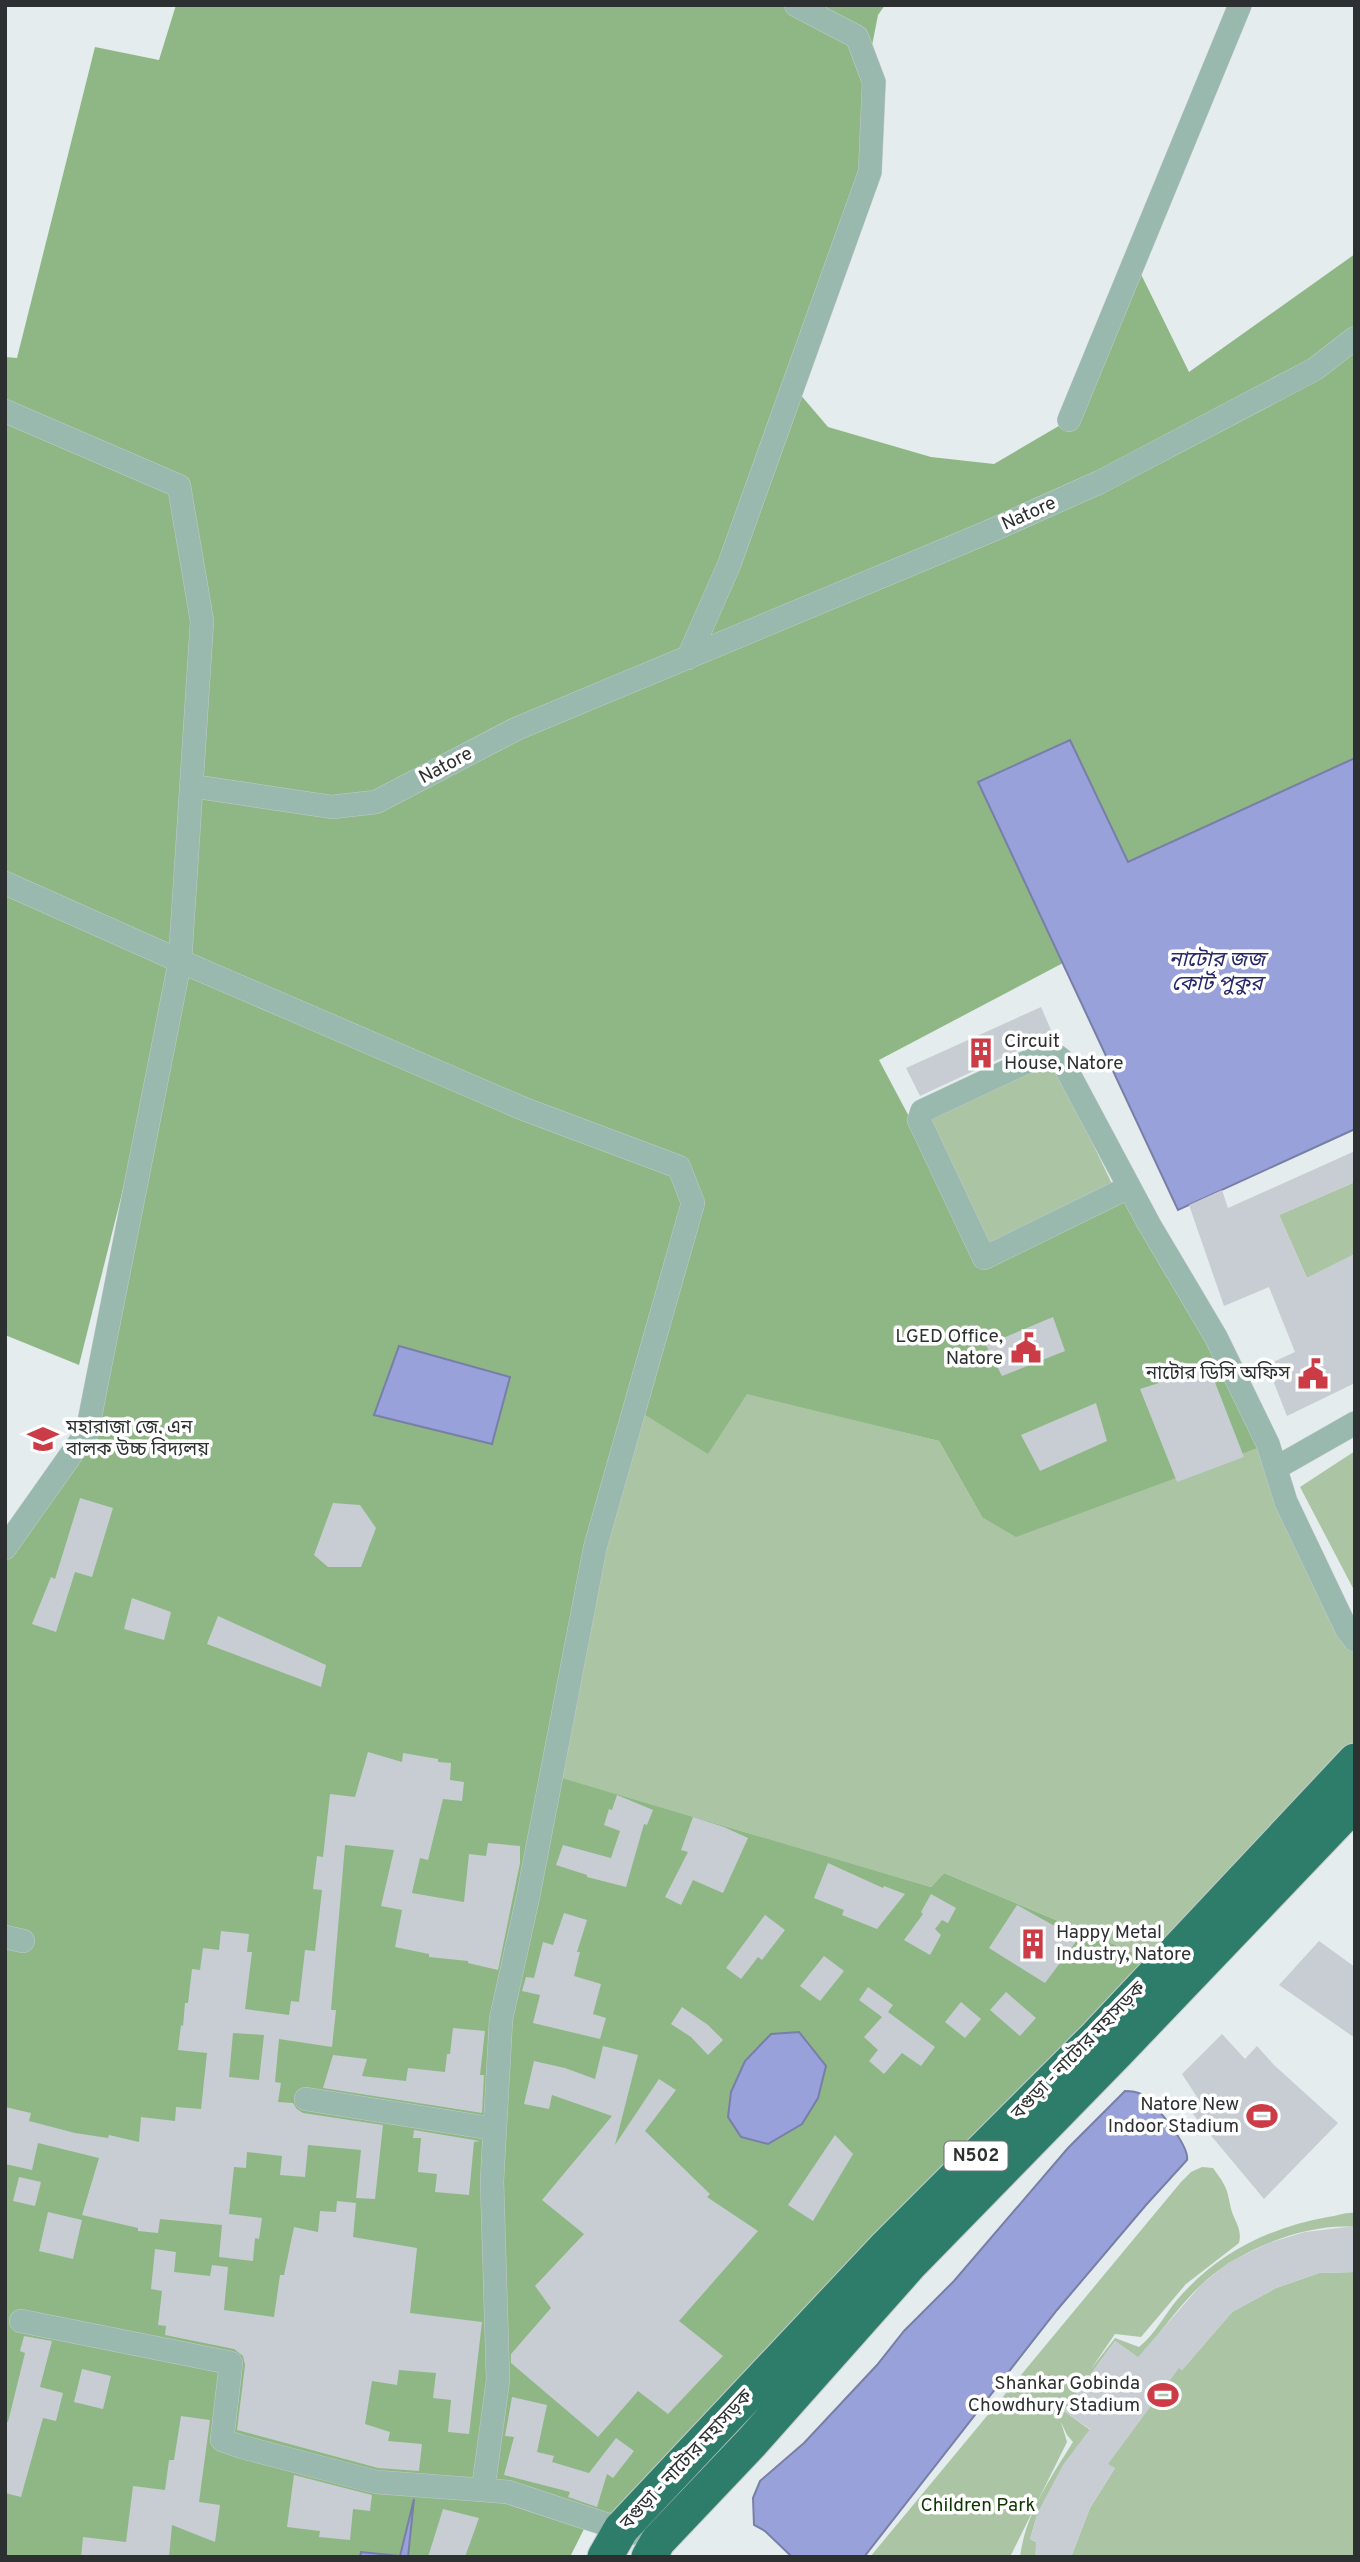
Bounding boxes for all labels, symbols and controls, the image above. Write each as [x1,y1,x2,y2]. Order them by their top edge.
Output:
street label: Natore [998,491,1060,537]
street label: Natore [415,742,477,790]
water label: নাটোর জজ কোর্ট পুকুর [1169,946,1269,998]
place label: Circuit House, Natore [1004,1030,1123,1076]
building icon: Circuit House, Natore [964,1036,998,1070]
place label: LGED Office, Natore [895,1325,1003,1371]
public building icon: LGED Office, Natore [1009,1331,1043,1365]
public building icon: নাটোর ডিসি অফিস [1296,1357,1330,1391]
place label: নাটোর ডিসি অফিস [1145,1361,1291,1386]
place label: মহারাজা জে, এন বালক উচ্চ বিদ্যলয় [65,1416,210,1462]
school or university icon: মহারাজা জে, এন বালক উচ্চ বিদ্যলয় [26,1422,60,1456]
place label: Happy Metal Industry, Natore [1056,1921,1191,1967]
building icon: Happy Metal Industry, Natore [1016,1927,1050,1961]
street label: বগুড়া - নাটোর মহাসড়ক [1005,1976,1152,2126]
place label: Natore New Indoor Stadium [1108,2093,1239,2139]
sports icon: Natore New Indoor Stadium [1245,2099,1279,2133]
road number: N502 [944,2142,1007,2170]
place label: Shankar Gobinda Chowdhury Stadium [968,2372,1140,2418]
sports icon: Shankar Gobinda Chowdhury Stadium [1146,2378,1180,2412]
street label: বগুড়া - নাটোর মহাসড়ক [614,2384,759,2536]
park label: Children Park [920,2494,1036,2518]

